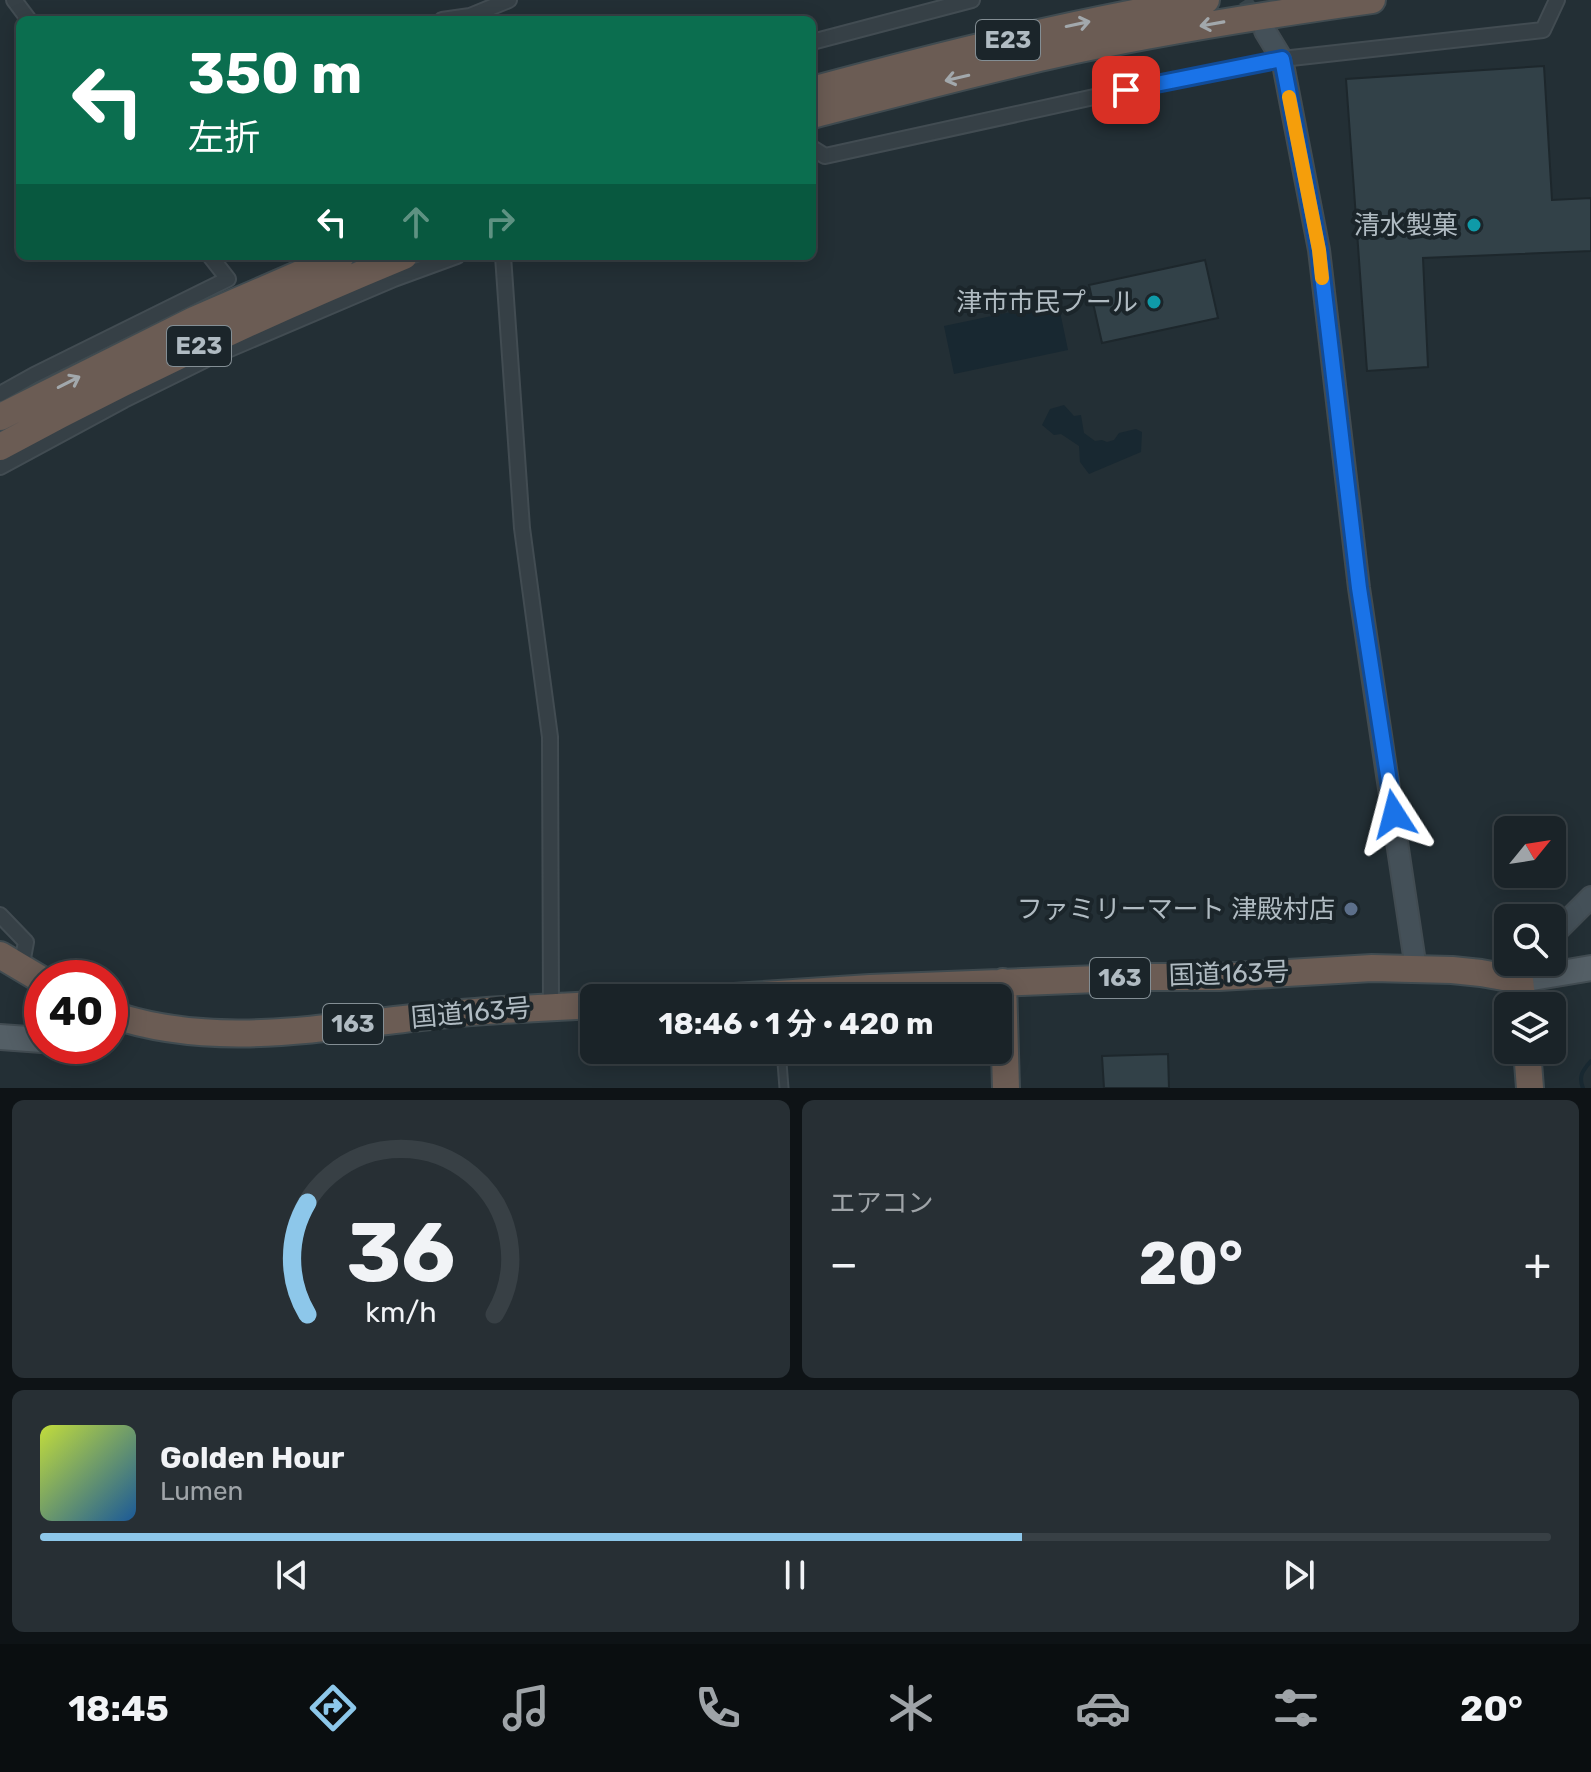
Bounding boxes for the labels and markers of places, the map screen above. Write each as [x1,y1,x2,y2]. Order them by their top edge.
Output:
pin [1092,56,1160,124]
place label: 清水製菓 [1354,210,1458,241]
marker: 清水製菓 [1465,216,1483,234]
place label: 津市市民プール [956,287,1138,318]
marker: 津市市民プール [1145,293,1163,311]
place label: ファミリーマート 津殿村店 [1017,894,1335,925]
marker: ファミリーマート 津殿村店 [1342,900,1360,918]

